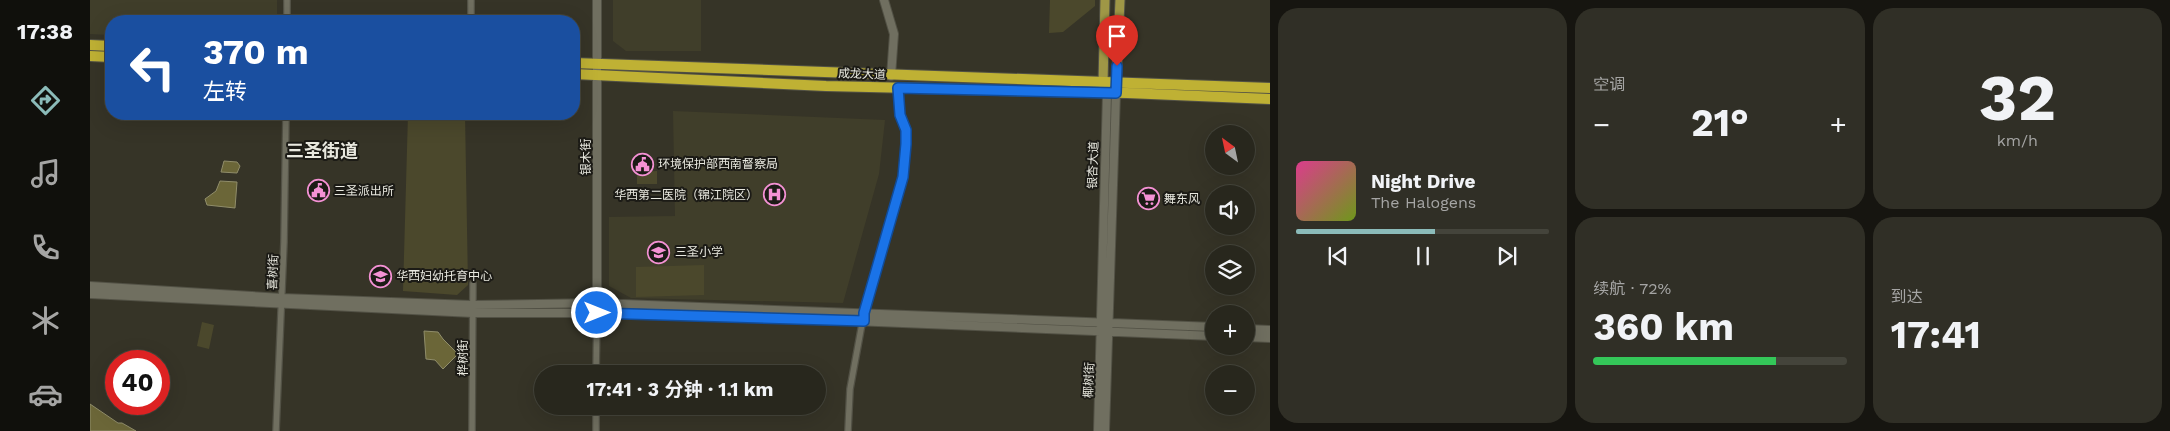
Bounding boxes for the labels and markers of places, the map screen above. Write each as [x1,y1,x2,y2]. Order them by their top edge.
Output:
pin [1096,15,1138,66]
public building icon: 环境保护部西南督察局 [630,152,654,176]
place label: 环境保护部西南督察局 [658,157,778,171]
public building icon: 三圣派出所 [306,179,330,203]
hospital icon: 华西第二医院（锦江院区） [762,183,786,207]
place label: 三圣派出所 [334,184,394,198]
supermarket icon: 舞东风 [1136,187,1160,211]
place label: 华西第二医院（锦江院区） [614,188,758,202]
place label: 舞东风 [1164,192,1200,206]
school or university icon: 三圣小学 [647,240,671,264]
place label: 三圣小学 [675,245,723,259]
school or university icon: 华西妇幼托育中心 [368,264,392,288]
place label: 华西妇幼托育中心 [396,269,492,283]

